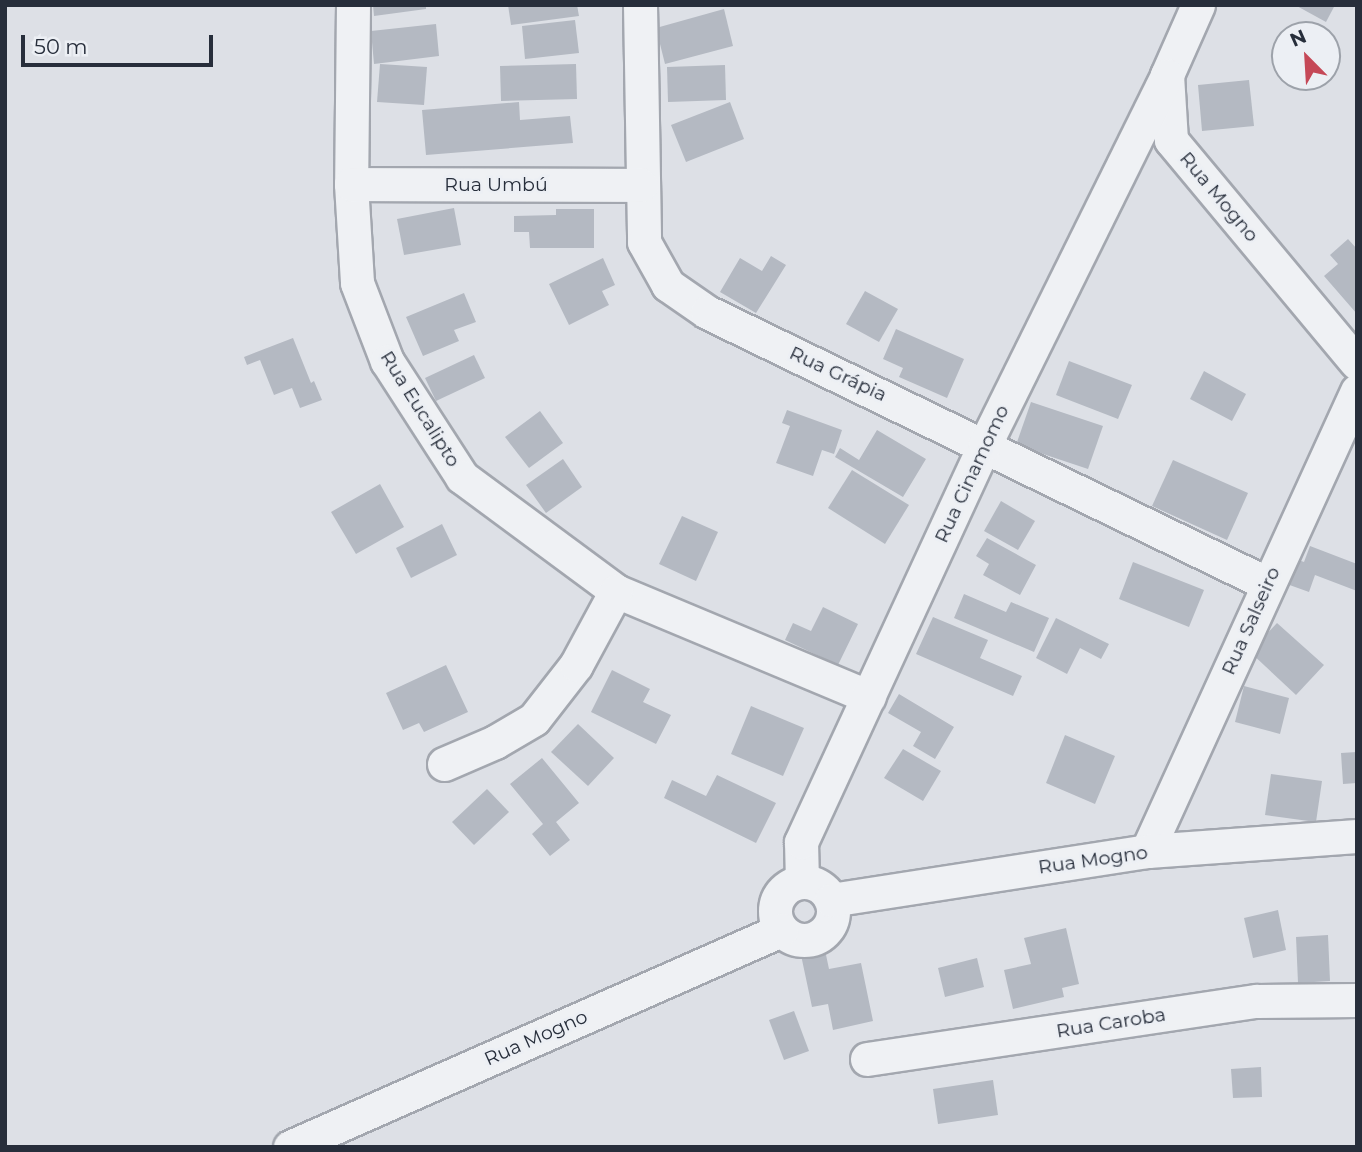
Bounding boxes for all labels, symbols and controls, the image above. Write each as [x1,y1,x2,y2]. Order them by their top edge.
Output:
scale bar [24,21,217,65]
north arrow [1271,21,1341,91]
text: N [1286,25,1310,52]
text: 50 m [34,34,88,59]
street label: Rua Mogno [1175,147,1263,247]
street label: Rua Umbú [444,174,548,196]
street label: Rua Grápia [786,342,890,406]
street label: Rua Eucalipto [375,347,465,471]
street label: Rua Cinamomo [930,401,1014,547]
street label: Rua Salseiro [1217,563,1285,679]
street label: Rua Mogno [1037,841,1149,879]
street label: Rua Caroba [1055,1003,1167,1043]
street label: Rua Mogno [481,1005,591,1071]

